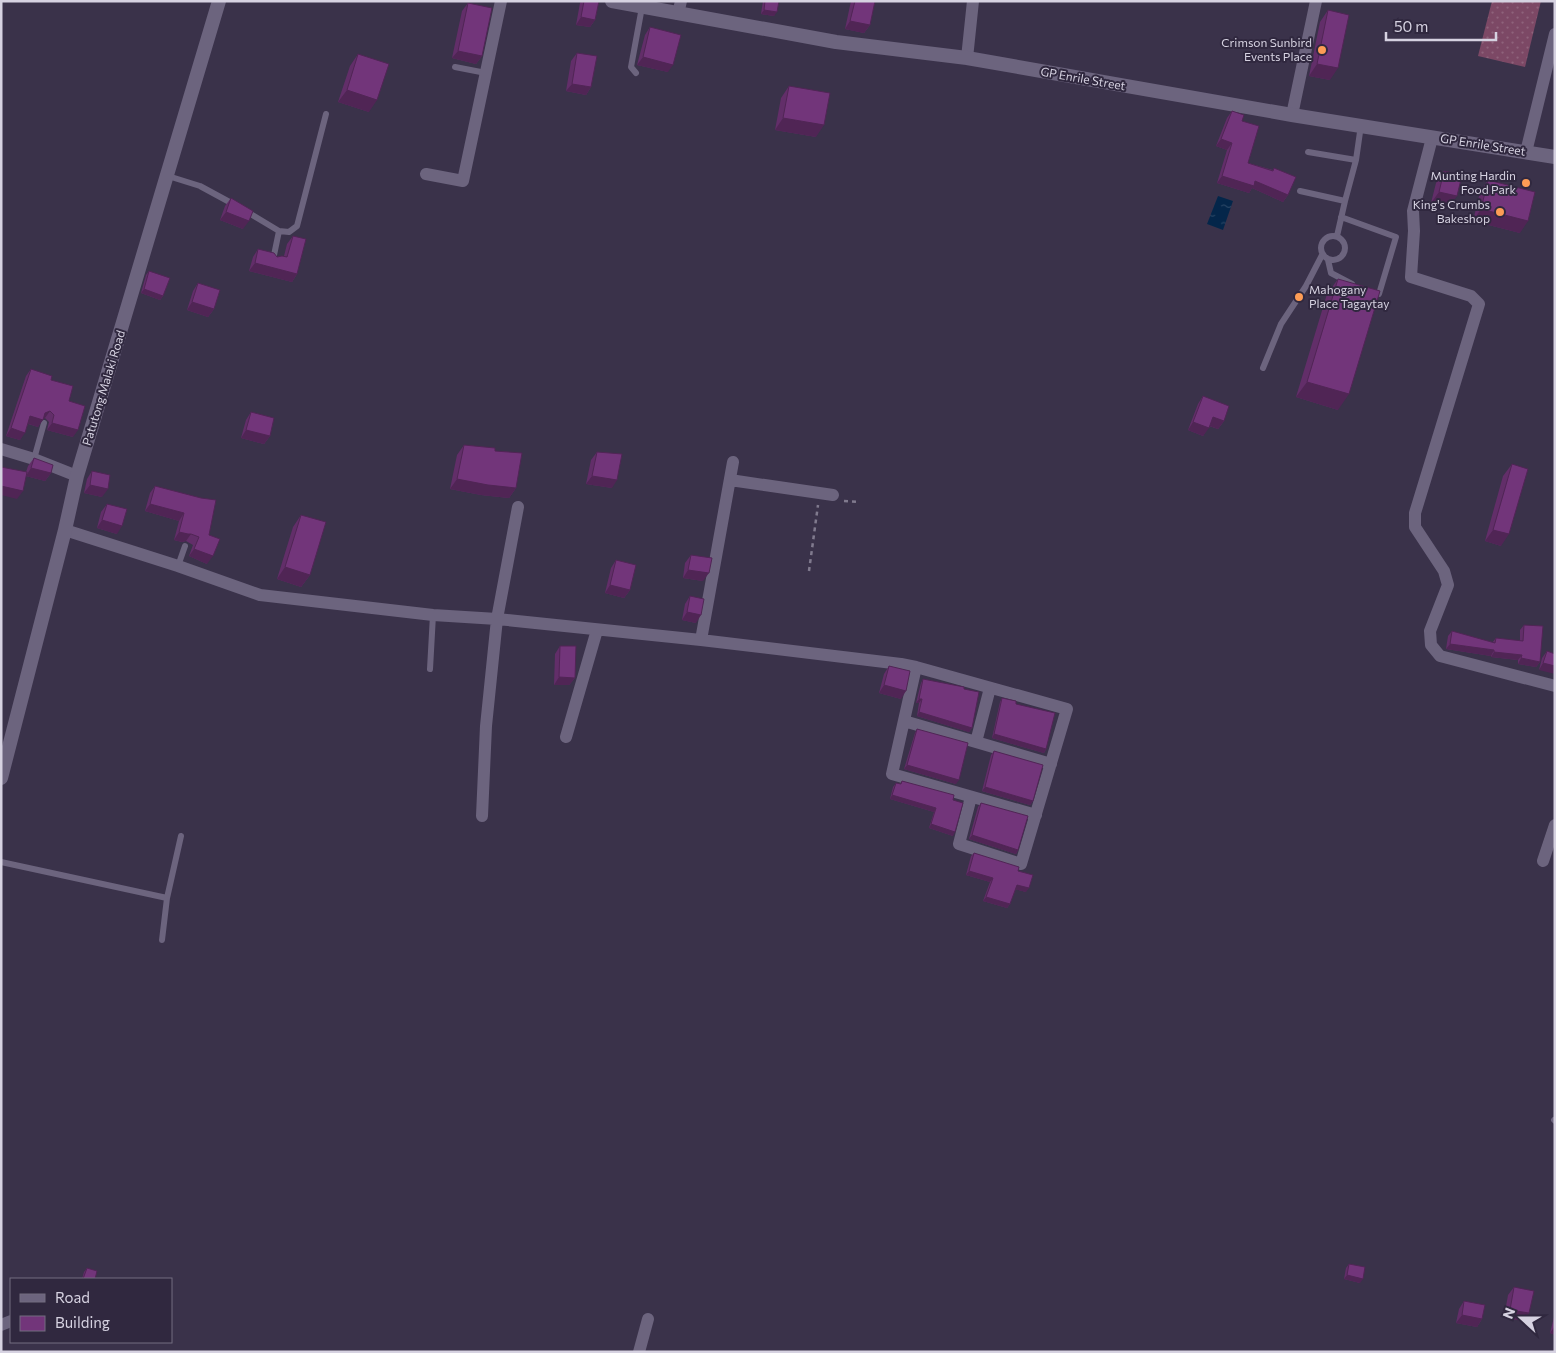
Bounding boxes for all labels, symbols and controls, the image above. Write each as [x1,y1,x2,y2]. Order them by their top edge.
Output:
scale bar [1386,10,1496,42]
text: 50 m [1394,17,1428,35]
place label: Crimson Sunbird Events Place [1221,35,1312,63]
marker: Crimson Sunbird Events Place [1316,44,1328,56]
street label: GP Enrile Street [1040,64,1127,92]
street label: GP Enrile Street [1440,130,1527,158]
place label: Munting Hardin Food Park [1431,168,1516,196]
marker: Munting Hardin Food Park [1520,177,1532,189]
place label: King's Crumbs Bakeshop [1413,197,1490,225]
marker: King's Crumbs Bakeshop [1494,206,1506,218]
place label: Mahogany Place Tagaytay [1309,282,1389,310]
marker: Mahogany Place Tagaytay [1293,291,1305,303]
street label: Patutong Malaki Road [79,328,127,447]
legend [10,1278,172,1343]
text: Road [55,1288,90,1306]
north arrow [1496,1293,1546,1343]
text: N [1499,1305,1518,1321]
text: Building [55,1313,110,1331]

